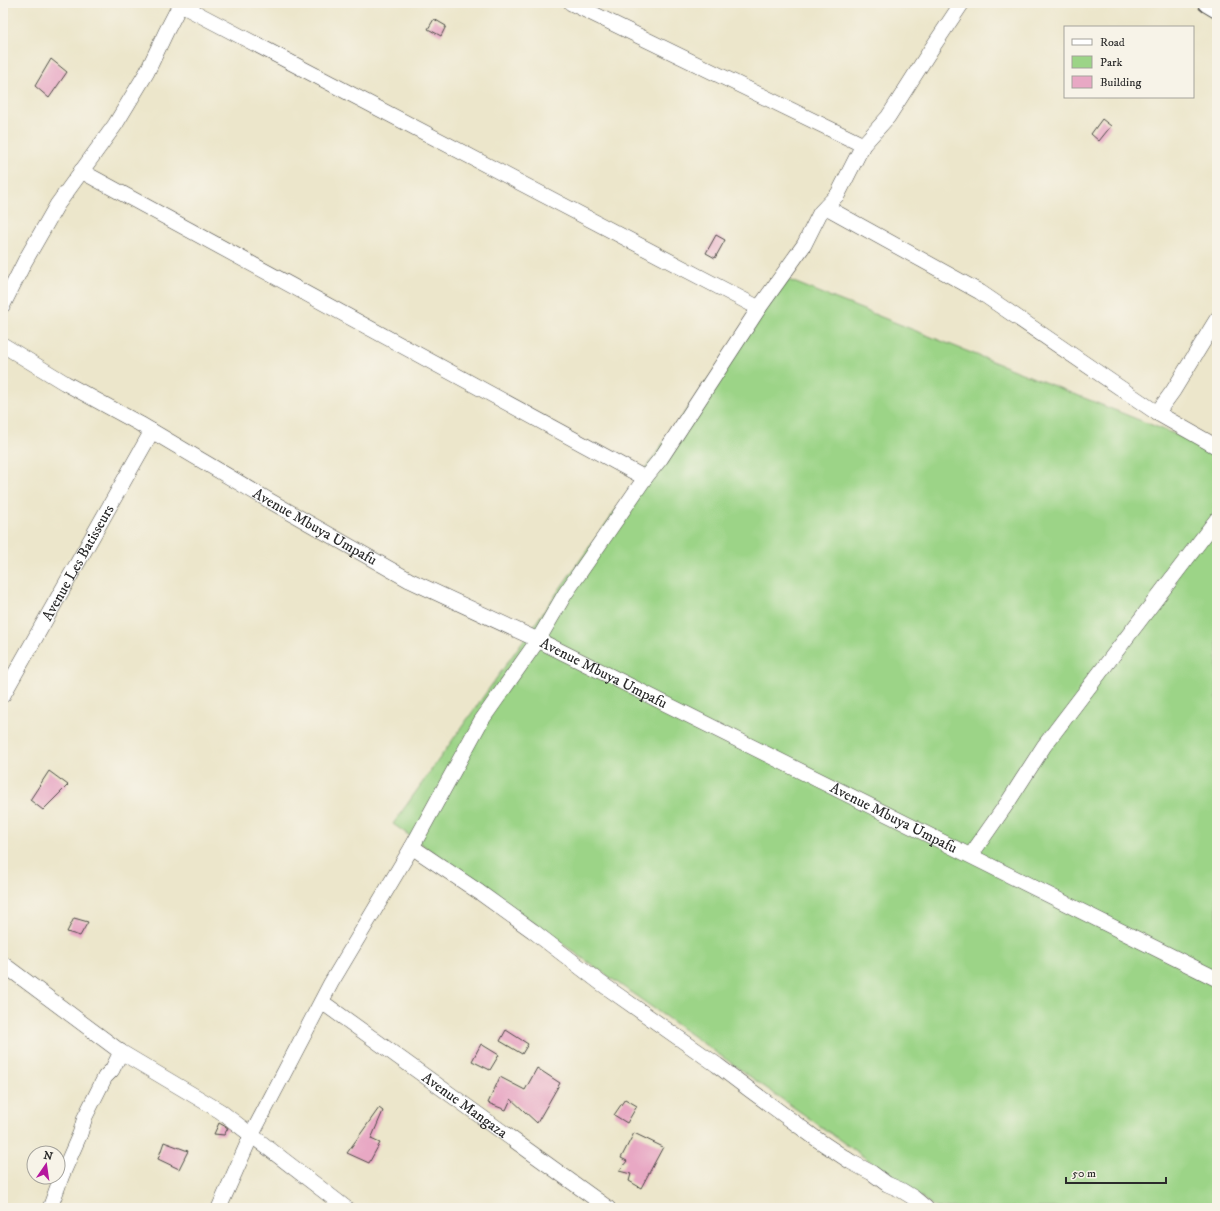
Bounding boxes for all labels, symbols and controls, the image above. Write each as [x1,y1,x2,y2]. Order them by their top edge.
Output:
legend [1064,26,1194,98]
text: Road [1100,35,1125,50]
text: Park [1100,55,1122,70]
text: Building [1100,75,1141,90]
street label: Avenue Mbuya Umpafu [250,484,380,569]
street label: Avenue Les Batisseurs [37,501,118,624]
street label: Avenue Mbuya Umpafu [537,633,671,713]
street label: Avenue Mbuya Umpafu [827,778,960,857]
street label: Avenue Mangaza [418,1068,512,1142]
north arrow [26,1145,66,1185]
text: N [42,1148,54,1164]
scale bar [1066,1159,1166,1185]
text: 50 m [1072,1166,1096,1181]

